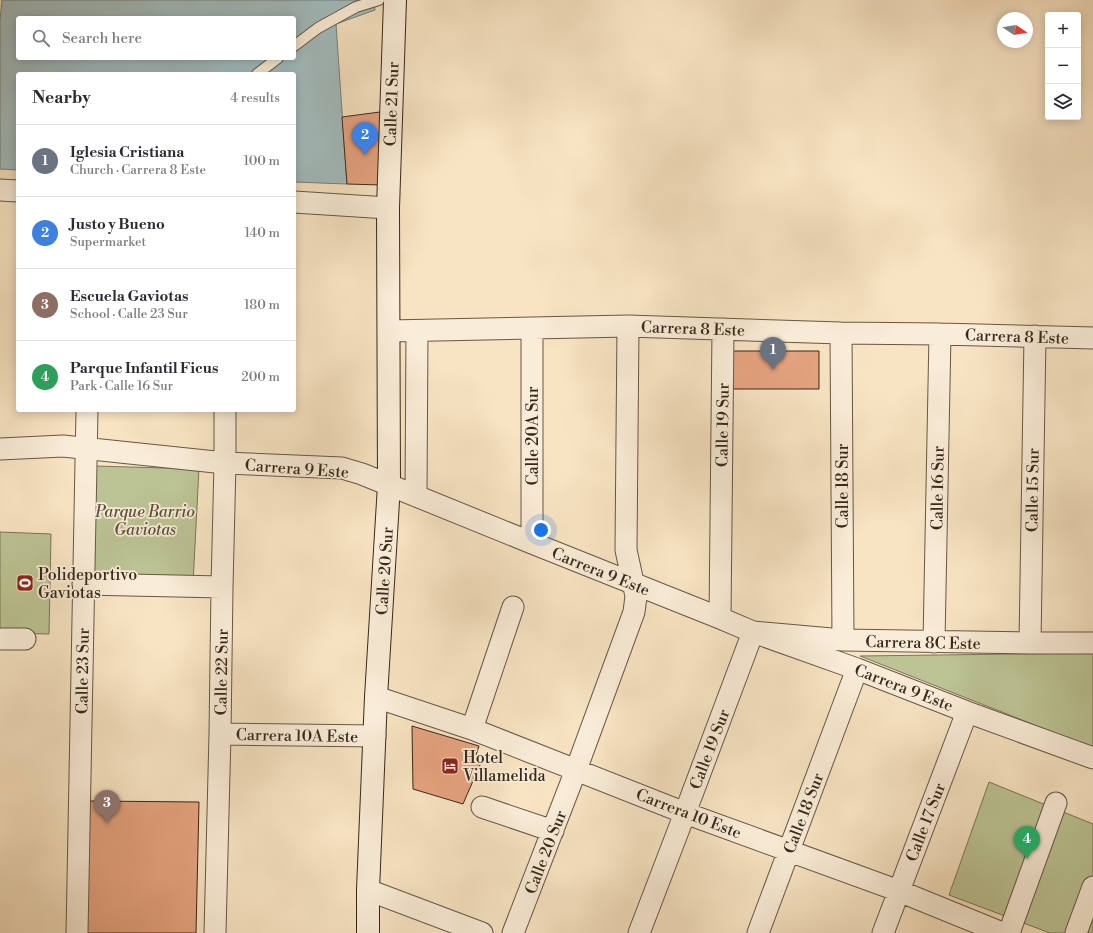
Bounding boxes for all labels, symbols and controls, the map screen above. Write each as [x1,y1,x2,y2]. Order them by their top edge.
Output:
north arrow [997,12,1033,48]
map controls [1045,12,1081,120]
button: + [1045,12,1081,48]
search box [16,16,296,60]
icon: search [30,27,52,49]
text: Search here [62,29,142,48]
button: − [1045,48,1081,84]
street label: Calle 21 Sur [381,61,403,147]
button: layers [1045,84,1081,120]
text: Nearby [32,87,91,109]
text: 4 results [230,90,280,106]
pin: 2 [352,122,378,155]
text: Iglesia Cristiana [70,143,184,162]
text: 1 [42,153,48,169]
text: 100 m [244,153,280,169]
text: Church · Carrera 8 Este [70,162,206,178]
text: Justo y Bueno [70,215,165,234]
text: 2 [41,225,49,241]
text: 140 m [244,225,280,241]
text: Supermarket [70,234,146,250]
text: Escuela Gaviotas [70,287,189,306]
text: 3 [41,297,49,313]
text: 180 m [244,297,280,313]
text: School · Calle 23 Sur [70,306,188,322]
street label: Carrera 8 Este [640,317,745,341]
street label: Carrera 8 Este [964,325,1069,349]
pin: 1 [760,337,786,370]
text: Parque Infantil Ficus [70,359,218,378]
text: 4 [41,369,49,385]
text: 200 m [241,369,280,385]
text: Park · Calle 16 Sur [70,378,173,394]
street label: Calle 19 Sur [712,383,734,467]
street label: Calle 20A Sur [523,386,543,486]
street label: Calle 18 Sur [833,444,853,528]
street label: Calle 16 Sur [927,446,949,530]
street label: Calle 15 Sur [1022,448,1044,532]
street label: Carrera 9 Este [244,455,350,483]
park label: Parque Barrio Gaviotas [94,502,195,540]
your location [531,520,551,540]
street label: Calle 20 Sur [372,526,398,616]
street label: Carrera 9 Este [549,543,653,601]
place label: Polideportivo Gaviotas [38,565,137,603]
sports icon: Polideportivo Gaviotas [15,573,35,593]
street label: Calle 23 Sur [72,628,94,714]
street label: Calle 22 Sur [211,628,233,716]
street label: Carrera 8C Este [865,632,981,654]
street label: Carrera 9 Este [851,660,956,716]
street label: Calle 19 Sur [685,706,734,792]
street label: Carrera 10A Este [236,725,358,747]
place label: Hotel Villamelida [462,748,547,786]
hotel icon: Hotel Villamelida [440,756,460,776]
street label: Calle 18 Sur [779,770,828,857]
street label: Calle 17 Sur [902,780,950,864]
street label: Carrera 10 Este [633,785,744,843]
pin: 3 [94,790,120,823]
street label: Calle 20 Sur [521,808,571,897]
pin: 4 [1014,826,1040,859]

